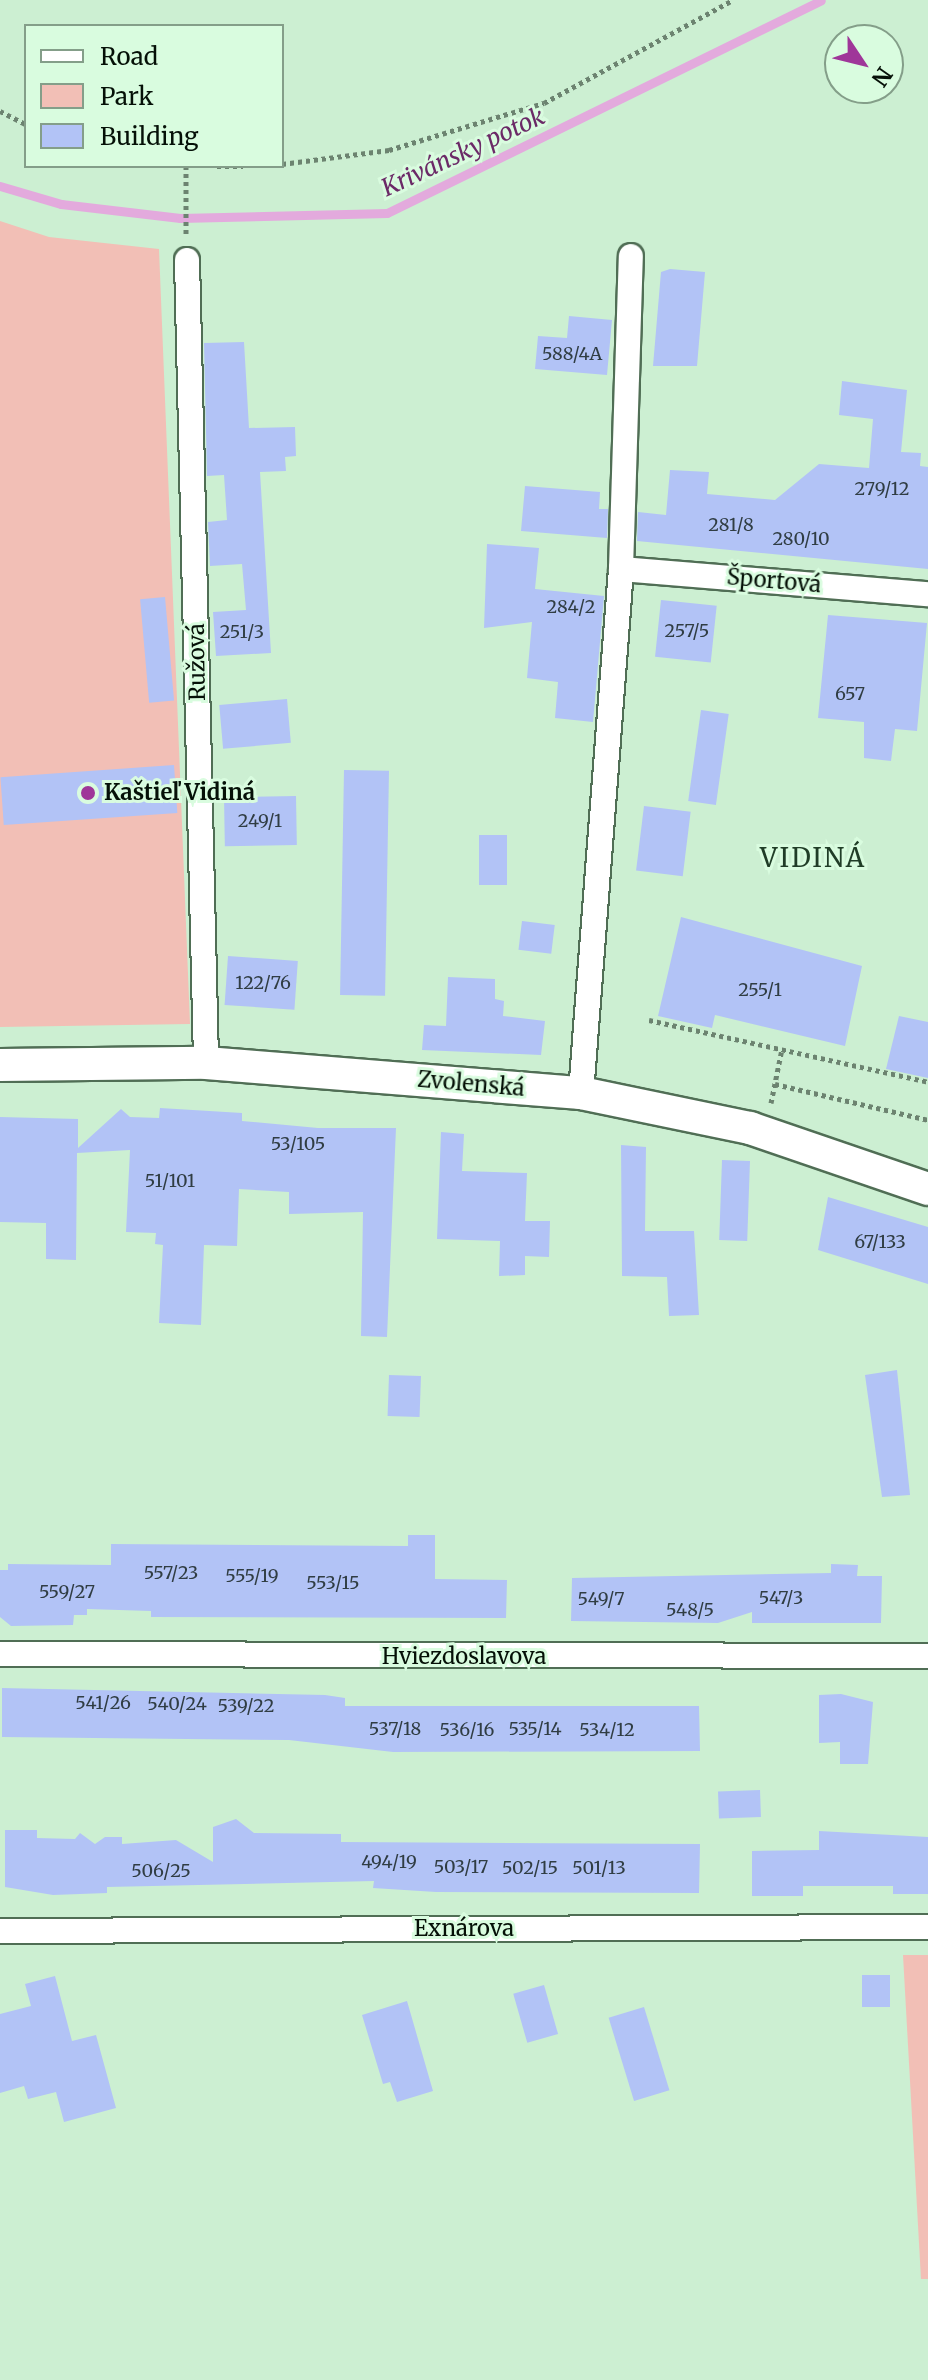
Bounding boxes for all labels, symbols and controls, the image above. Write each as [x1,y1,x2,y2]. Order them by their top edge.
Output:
legend [24,24,284,168]
north arrow [824,24,904,104]
text: Road [100,41,158,72]
text: N [866,61,898,92]
text: Park [100,81,153,112]
water label: Krivánsky potok [377,102,549,202]
text: Building [100,121,199,152]
house number: 588/4A [542,343,602,365]
house number: 279/12 [855,478,909,500]
house number: 281/8 [708,514,754,536]
house number: 280/10 [772,528,830,550]
street label: Športová [726,564,822,598]
house number: 284/2 [546,596,596,618]
house number: 257/5 [665,620,709,642]
house number: 251/3 [220,621,264,643]
street label: Ružová [183,623,211,701]
house number: 657 [835,683,865,705]
place label: Kaštieľ Vidiná [104,780,255,806]
marker: Kaštieľ Vidiná [79,784,97,802]
house number: 249/1 [238,810,282,832]
district label: VIDINÁ [760,842,866,874]
house number: 122/76 [235,972,291,994]
house number: 255/1 [738,979,782,1001]
street label: Zvolenská [416,1066,526,1102]
house number: 53/105 [271,1133,325,1155]
house number: 51/101 [145,1170,195,1192]
house number: 67/133 [854,1231,906,1253]
house number: 557/23 [144,1562,198,1584]
house number: 555/19 [225,1565,279,1587]
house number: 553/15 [306,1572,360,1594]
house number: 559/27 [39,1581,95,1603]
house number: 547/3 [759,1587,803,1609]
house number: 549/7 [578,1588,624,1610]
house number: 548/5 [666,1599,714,1621]
street label: Hviezdoslavova [382,1644,546,1670]
house number: 541/26 [75,1692,131,1714]
house number: 540/24 [147,1693,207,1715]
house number: 539/22 [218,1695,274,1717]
house number: 537/18 [369,1718,421,1740]
house number: 535/14 [508,1718,562,1740]
house number: 536/16 [440,1719,494,1741]
house number: 534/12 [579,1719,635,1741]
house number: 494/19 [361,1851,417,1873]
house number: 503/17 [434,1856,488,1878]
house number: 502/15 [502,1857,558,1879]
house number: 501/13 [572,1857,626,1879]
house number: 506/25 [131,1860,191,1882]
street label: Exnárova [414,1916,514,1942]

